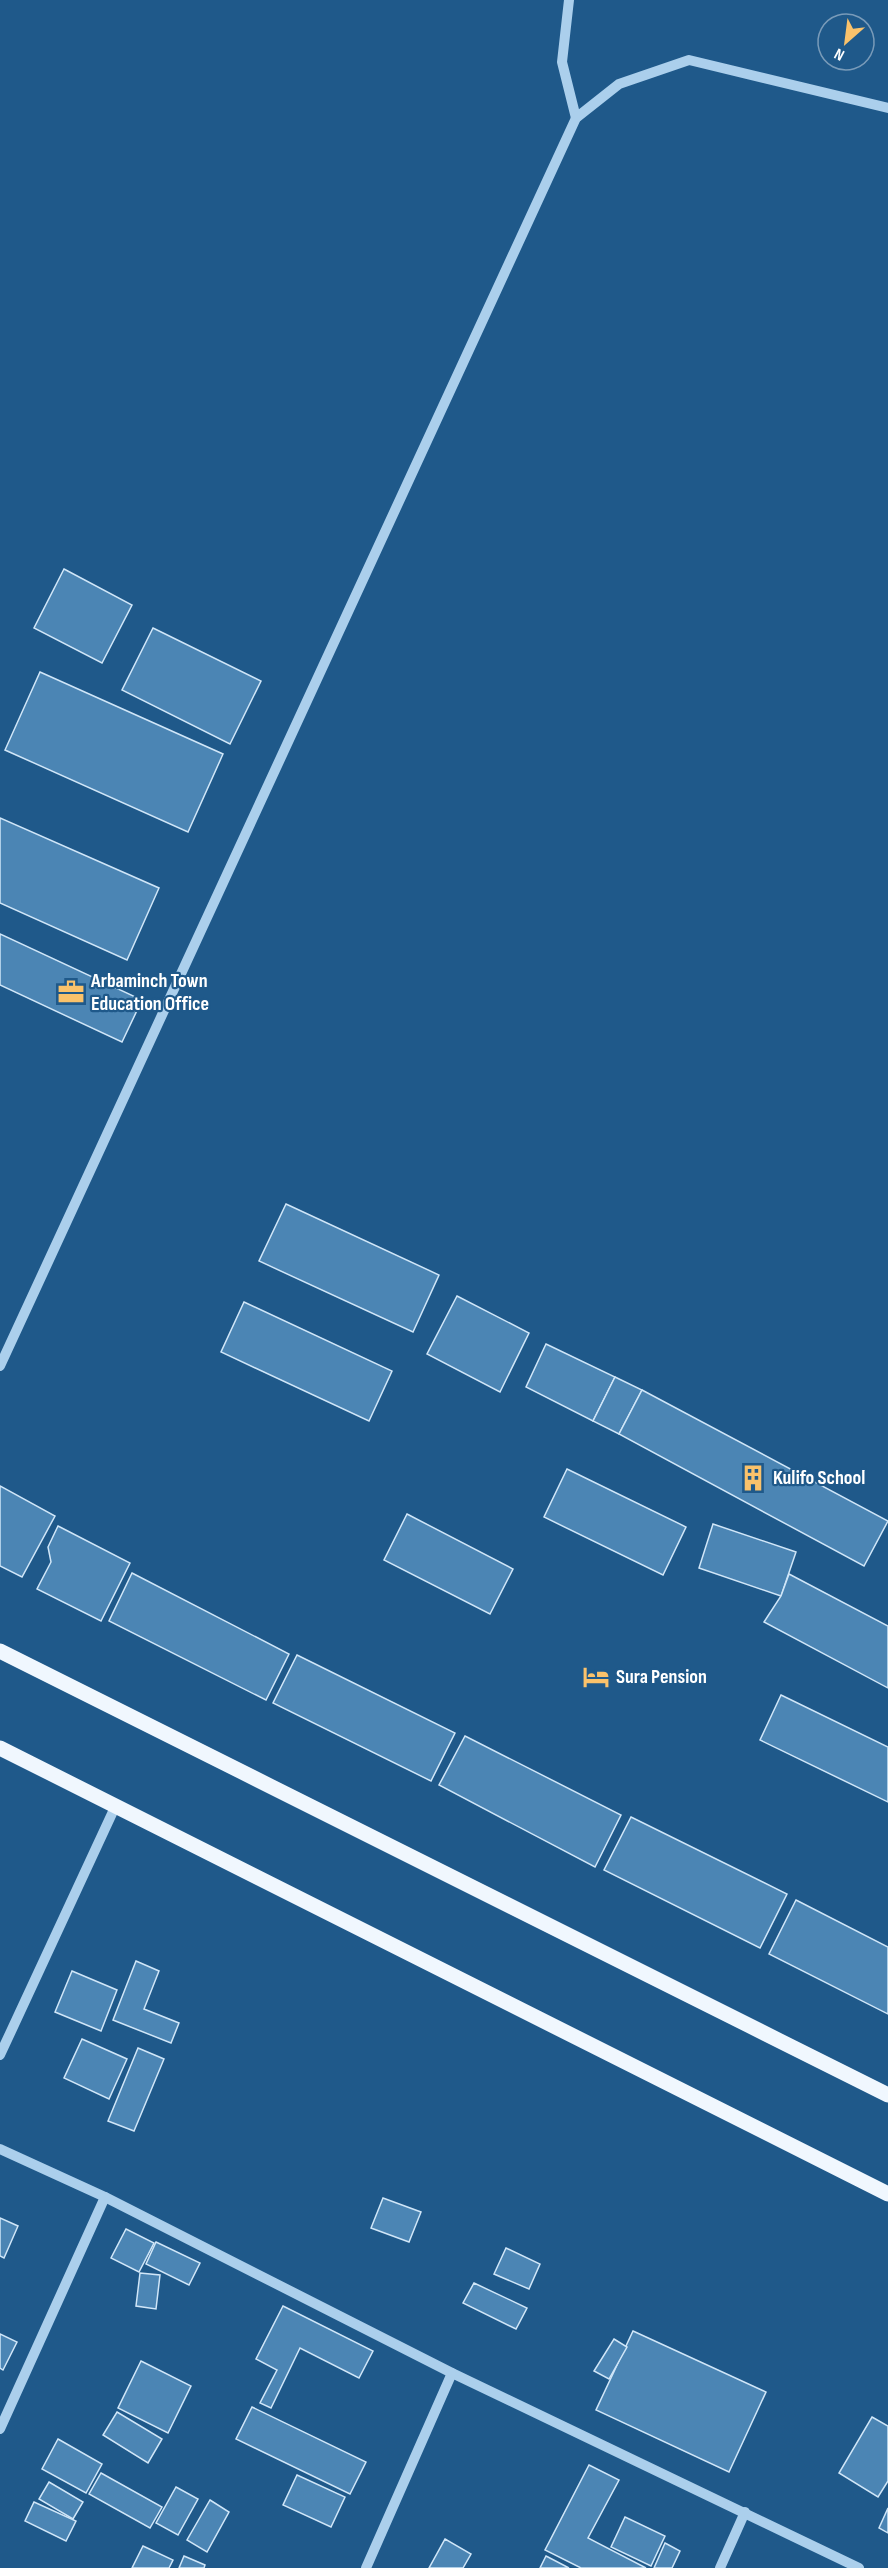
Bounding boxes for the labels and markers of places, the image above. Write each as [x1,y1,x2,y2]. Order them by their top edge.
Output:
place label: Arbaminch Town Education Office [90,969,209,1016]
office icon: Arbaminch Town Education Office [56,977,86,1007]
building icon: Kulifo School [738,1463,768,1493]
place label: Kulifo School [773,1466,865,1490]
hotel icon: Sura Pension [581,1662,611,1692]
place label: Sura Pension [616,1665,707,1689]

